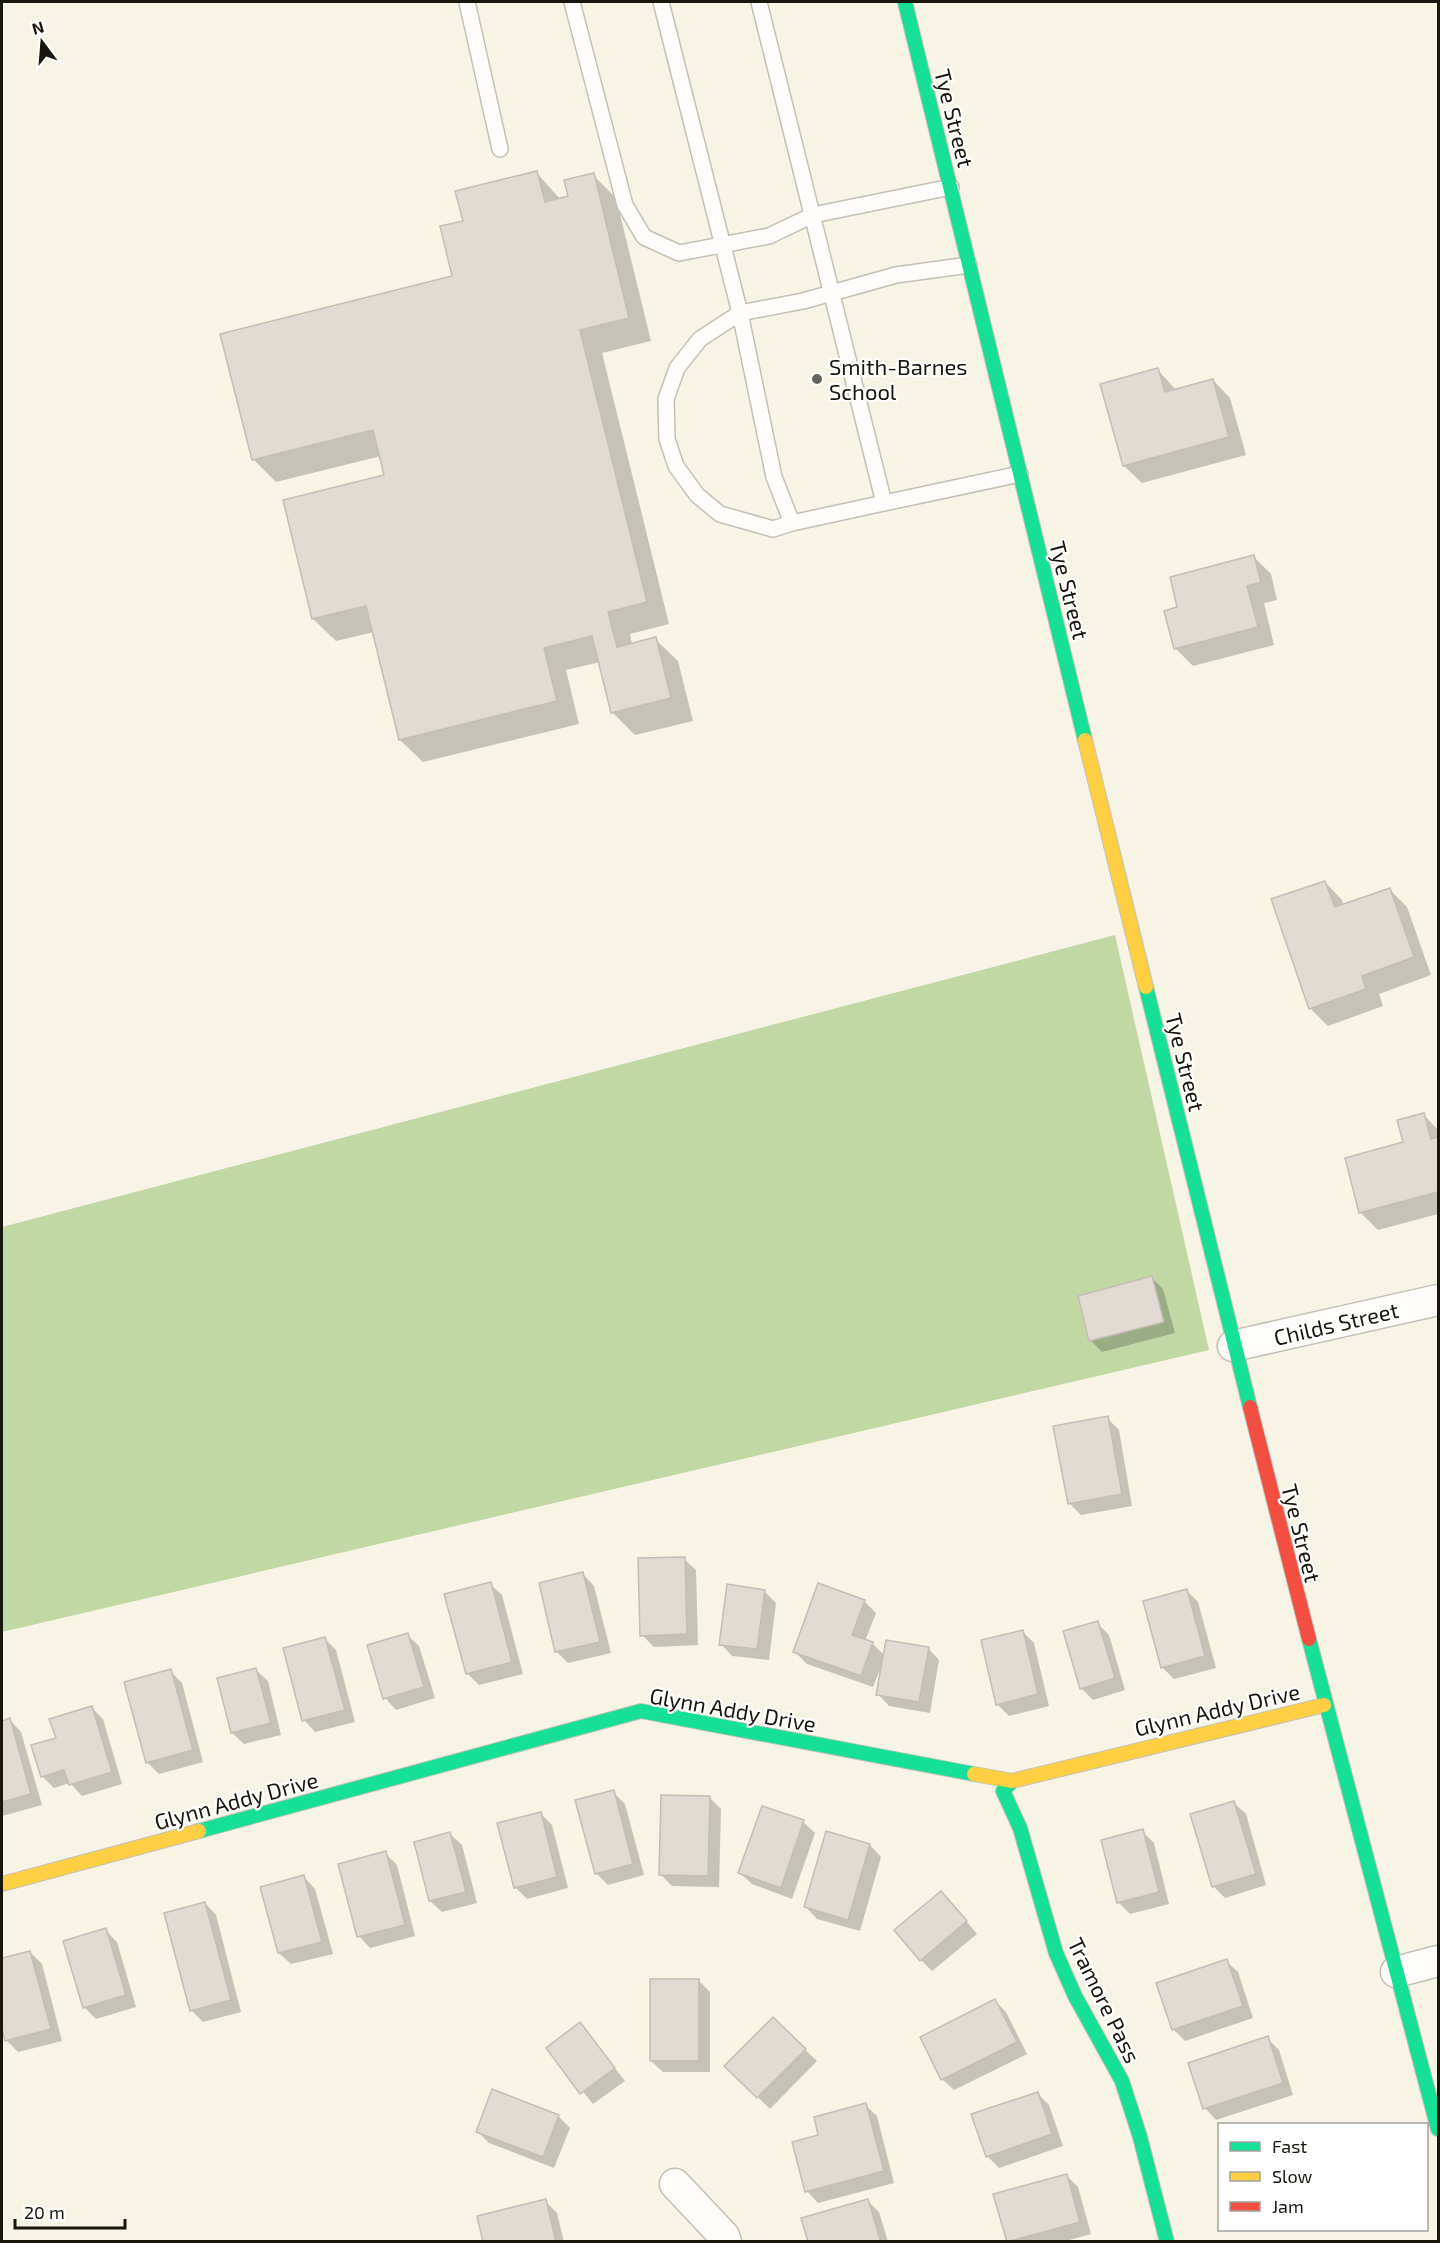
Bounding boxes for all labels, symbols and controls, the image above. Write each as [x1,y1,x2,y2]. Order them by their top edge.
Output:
north arrow [12,12,72,72]
text: N [30,16,46,38]
street label: Tye Street [930,66,980,170]
place label: Smith-Barnes School [829,353,967,404]
marker: Smith-Barnes School [810,372,824,386]
street label: Tye Street [1045,538,1095,642]
street label: Tye Street [1161,1010,1211,1114]
street label: Childs Street [1271,1296,1401,1350]
street label: Tye Street [1277,1481,1327,1585]
street label: Glynn Addy Drive [1132,1677,1302,1741]
street label: Glynn Addy Drive [648,1682,818,1736]
street label: Glynn Addy Drive [151,1766,321,1834]
street label: Tramore Pass [1064,1933,1146,2067]
legend [1218,2123,1428,2231]
text: Fast [1272,2135,1307,2157]
text: Slow [1272,2165,1313,2187]
scale bar [15,2192,124,2230]
text: Jam [1272,2195,1304,2217]
text: 20 m [24,2201,65,2223]

